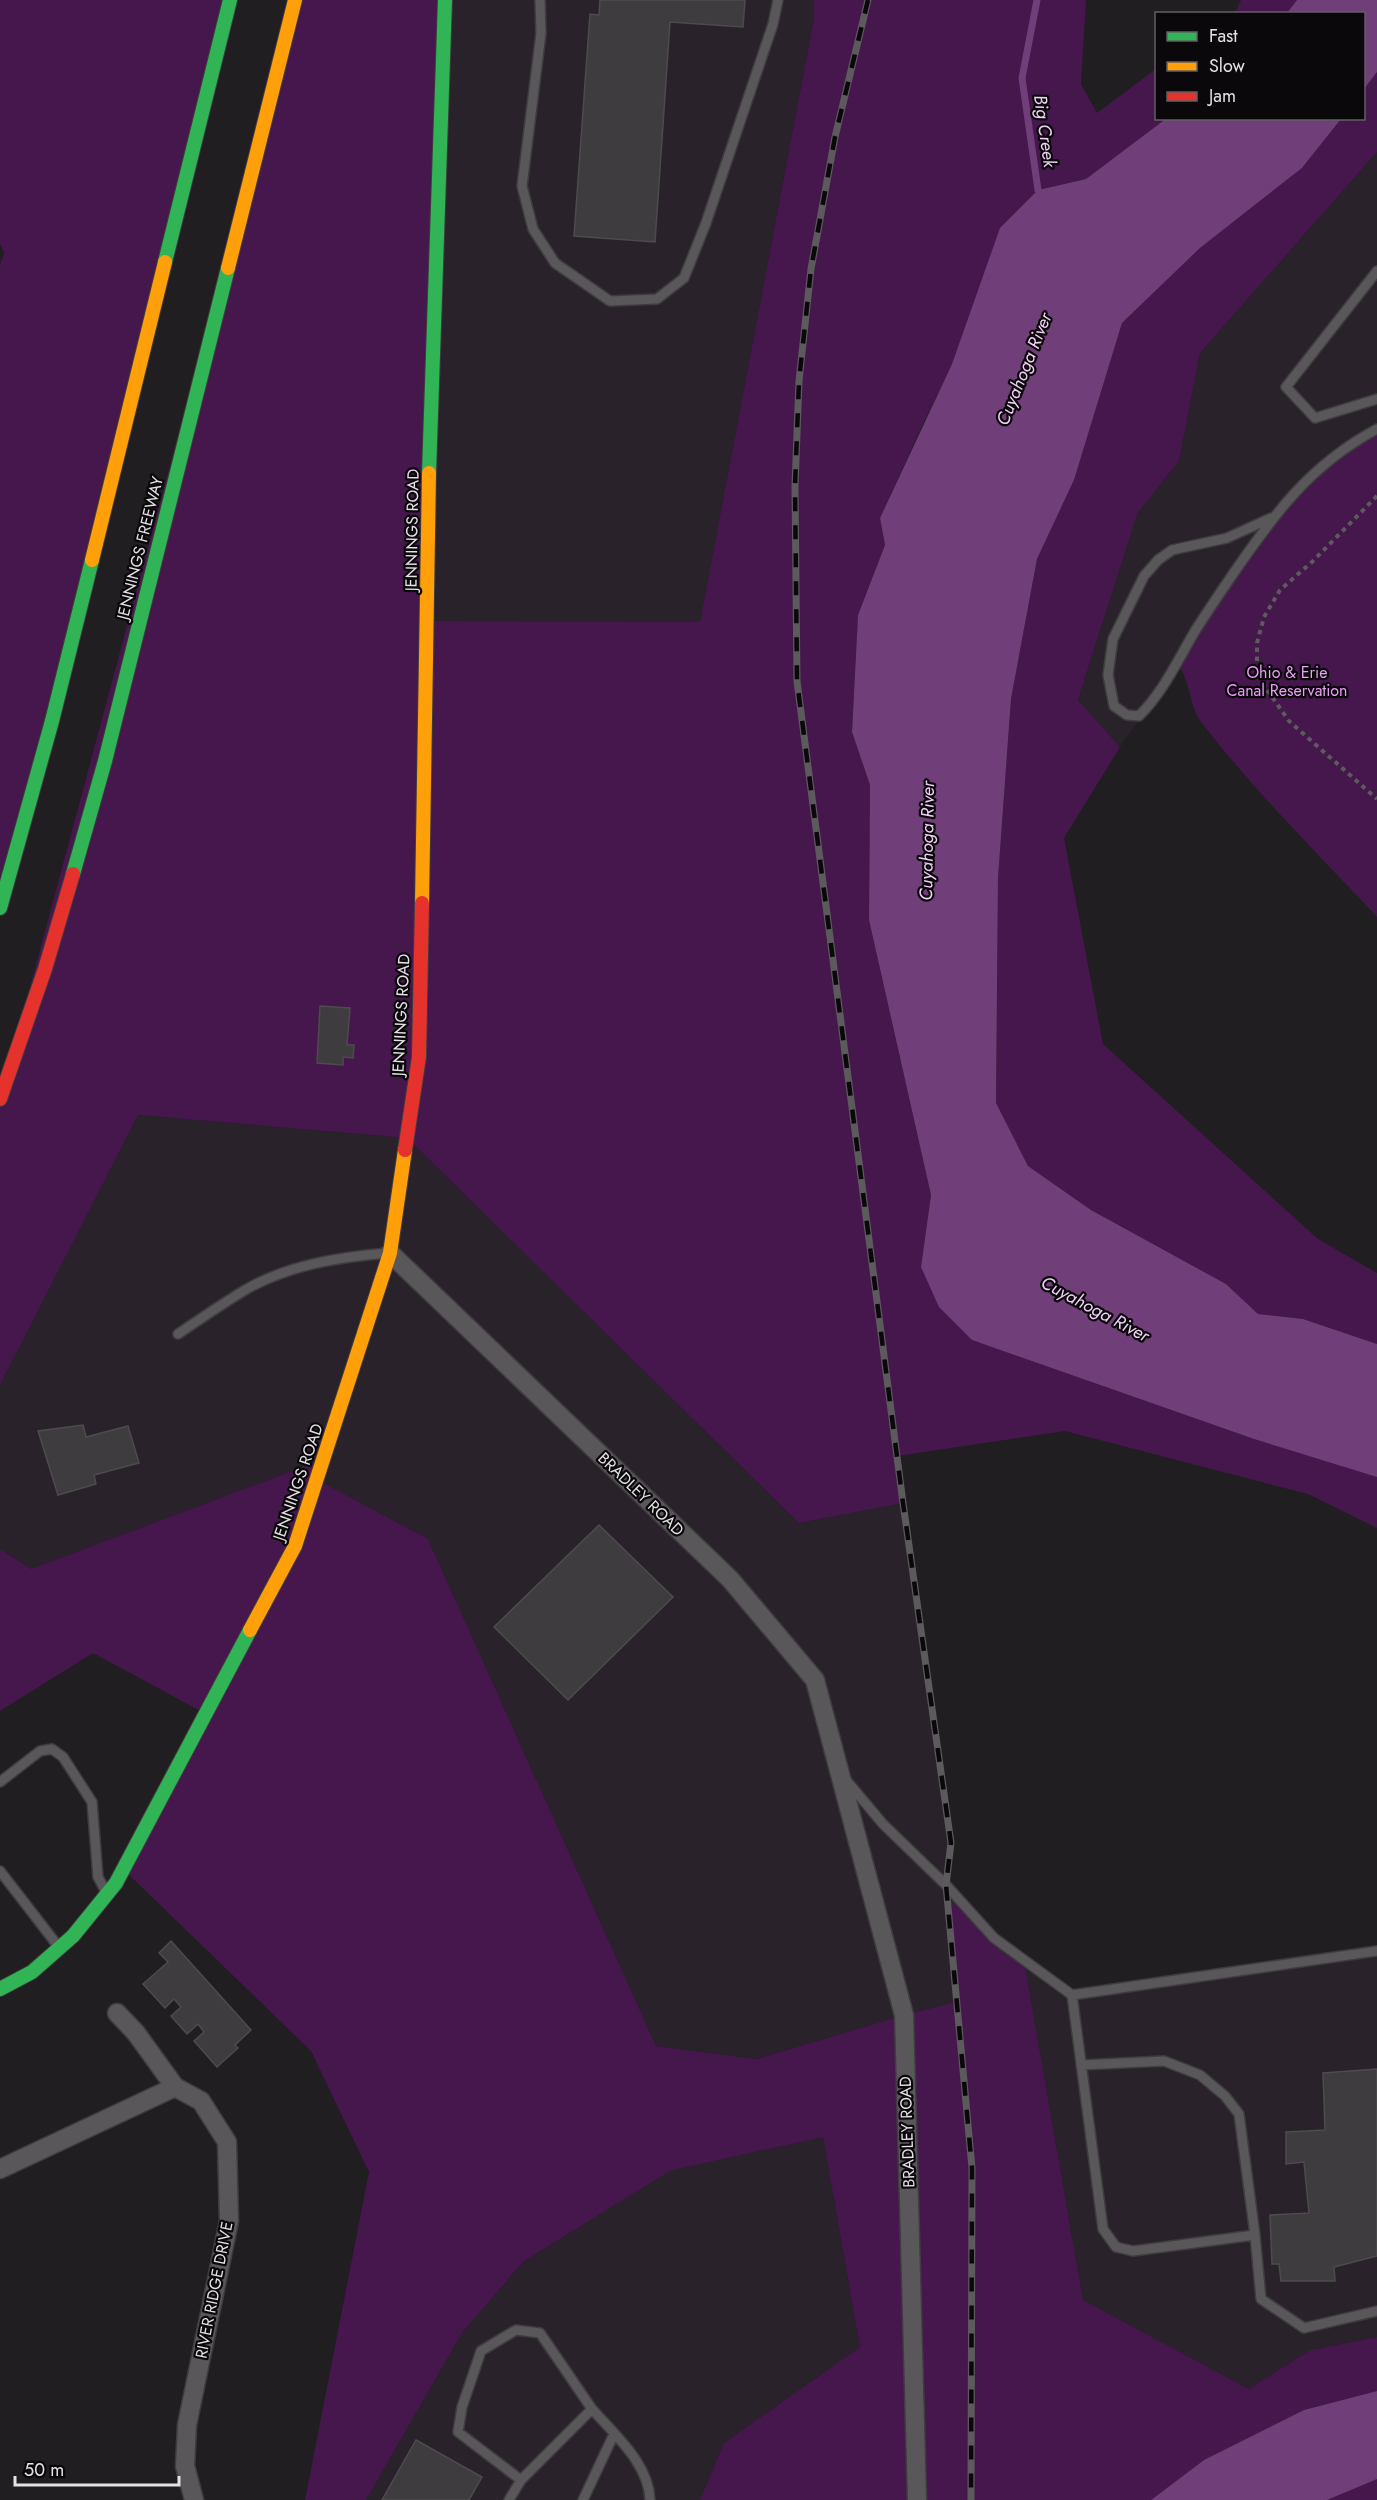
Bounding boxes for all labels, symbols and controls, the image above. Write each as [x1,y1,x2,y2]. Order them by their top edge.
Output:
legend [1155,12,1365,120]
text: Fast [1209,23,1238,49]
text: Slow [1209,53,1246,79]
text: Jam [1207,83,1236,109]
water label: Big Creek [1027,93,1063,170]
water label: Cuyahoga River [990,308,1059,429]
street label: JENNINGS ROAD [399,469,425,593]
street label: JENNINGS FREEWAY [111,474,169,624]
park label: Ohio & Erie Canal Reservation [1227,661,1347,702]
water label: Cuyahoga River [913,780,941,901]
street label: JENNINGS ROAD [386,953,416,1079]
water label: Cuyahoga River [1036,1269,1155,1349]
street label: JENNINGS ROAD [267,1420,329,1545]
street label: BRADLEY ROAD [593,1447,689,1541]
street label: BRADLEY ROAD [894,2076,920,2188]
street label: RIVER RIDGE DRIVE [189,2220,239,2360]
scale bar [15,2449,178,2487]
text: 50 m [24,2457,64,2483]

